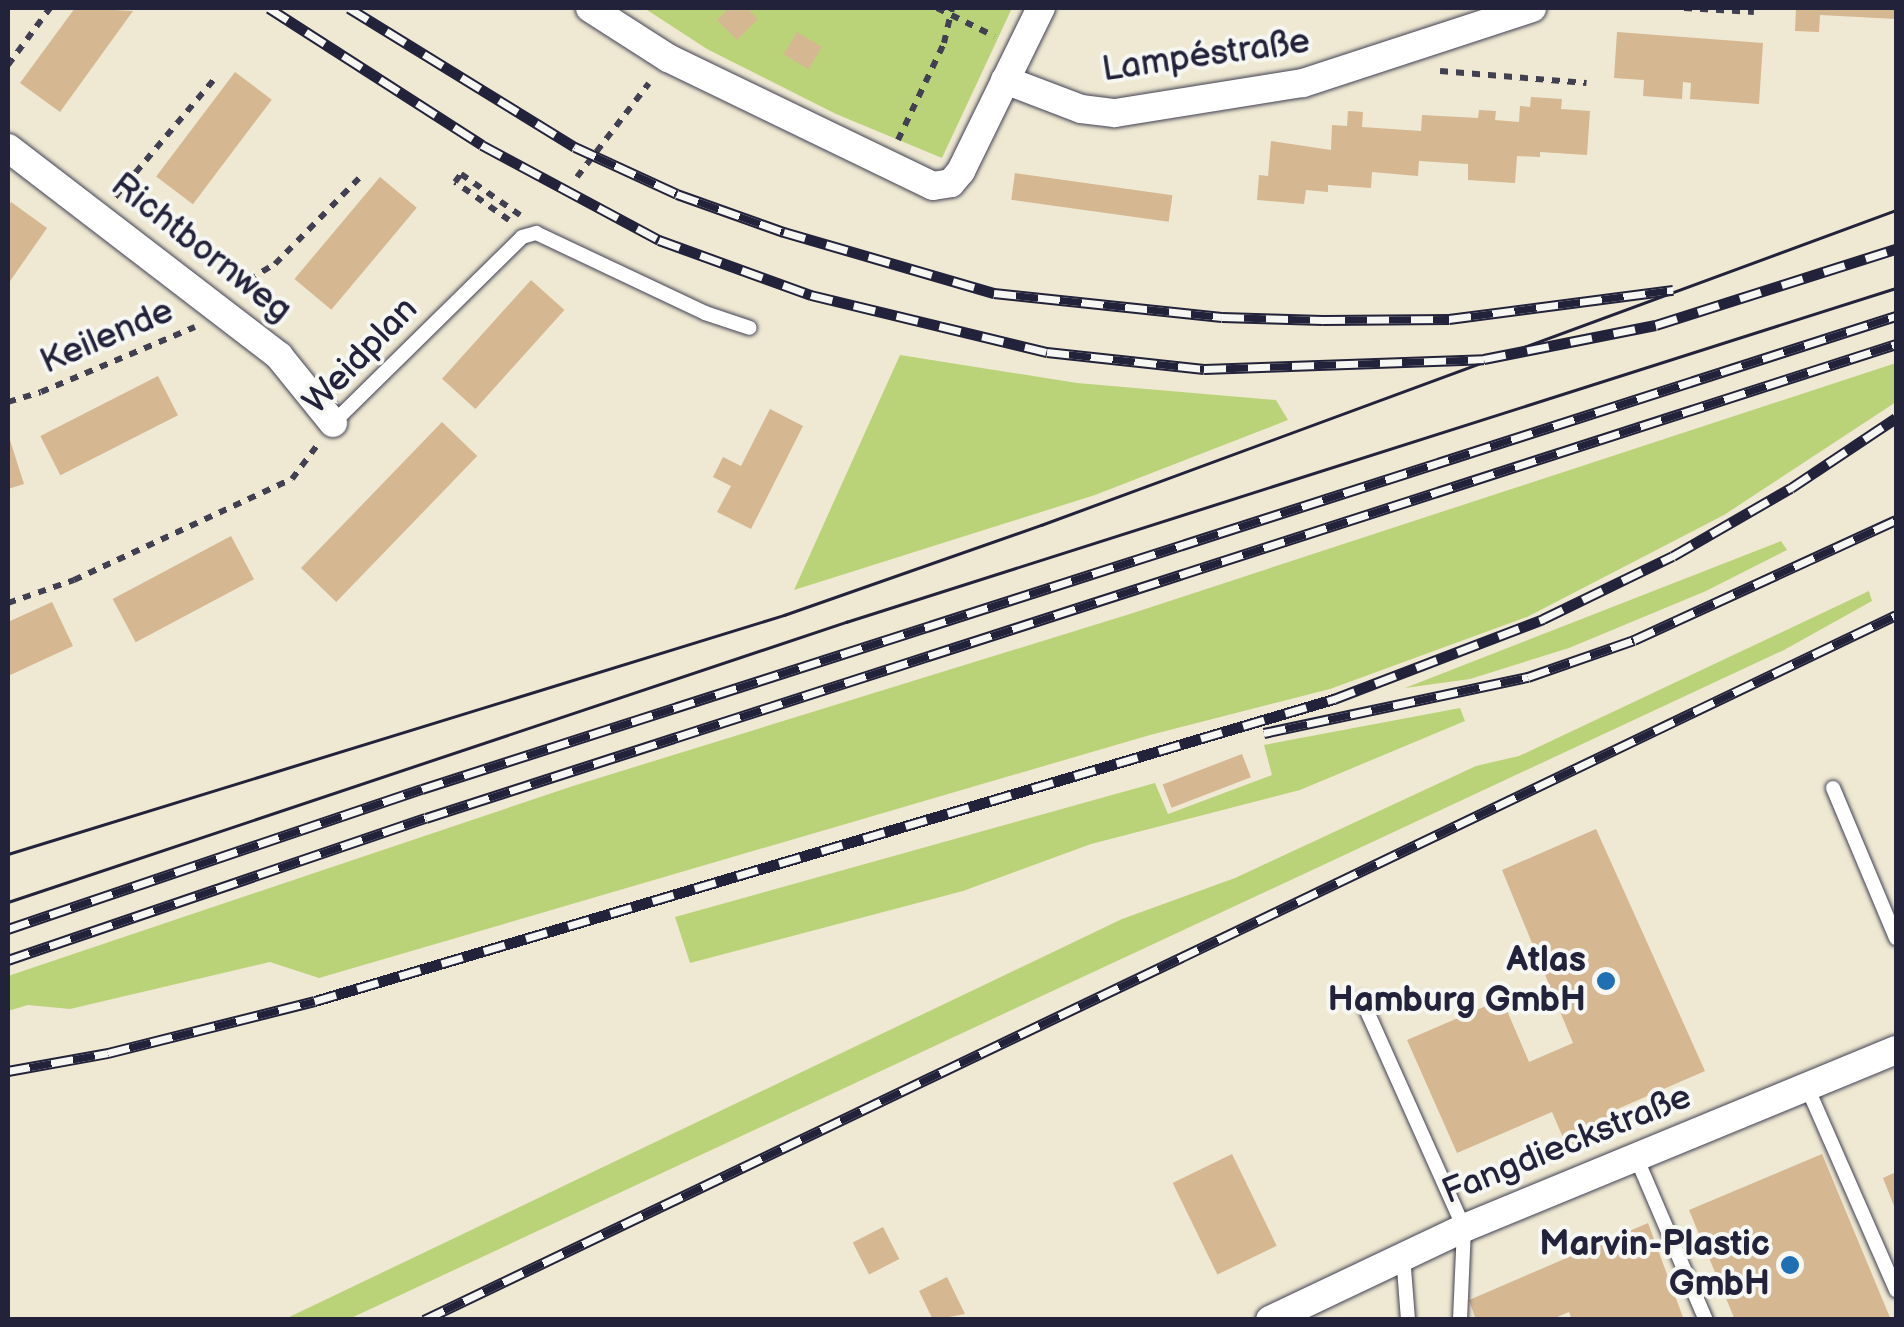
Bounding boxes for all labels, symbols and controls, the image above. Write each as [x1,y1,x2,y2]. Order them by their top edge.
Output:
street label: Lampéstraße [1099,21,1313,91]
street label: Richtbornweg [102,164,300,332]
street label: Weidplan [295,289,427,423]
street label: Keilende [34,290,180,384]
place label: Atlas Hamburg GmbH [1328,940,1586,1022]
marker: Atlas Hamburg GmbH [1595,970,1617,992]
street label: Fangdieckstraße [1437,1076,1697,1214]
place label: Marvin-Plastic GmbH [1539,1224,1770,1306]
marker: Marvin-Plastic GmbH [1779,1254,1801,1276]

